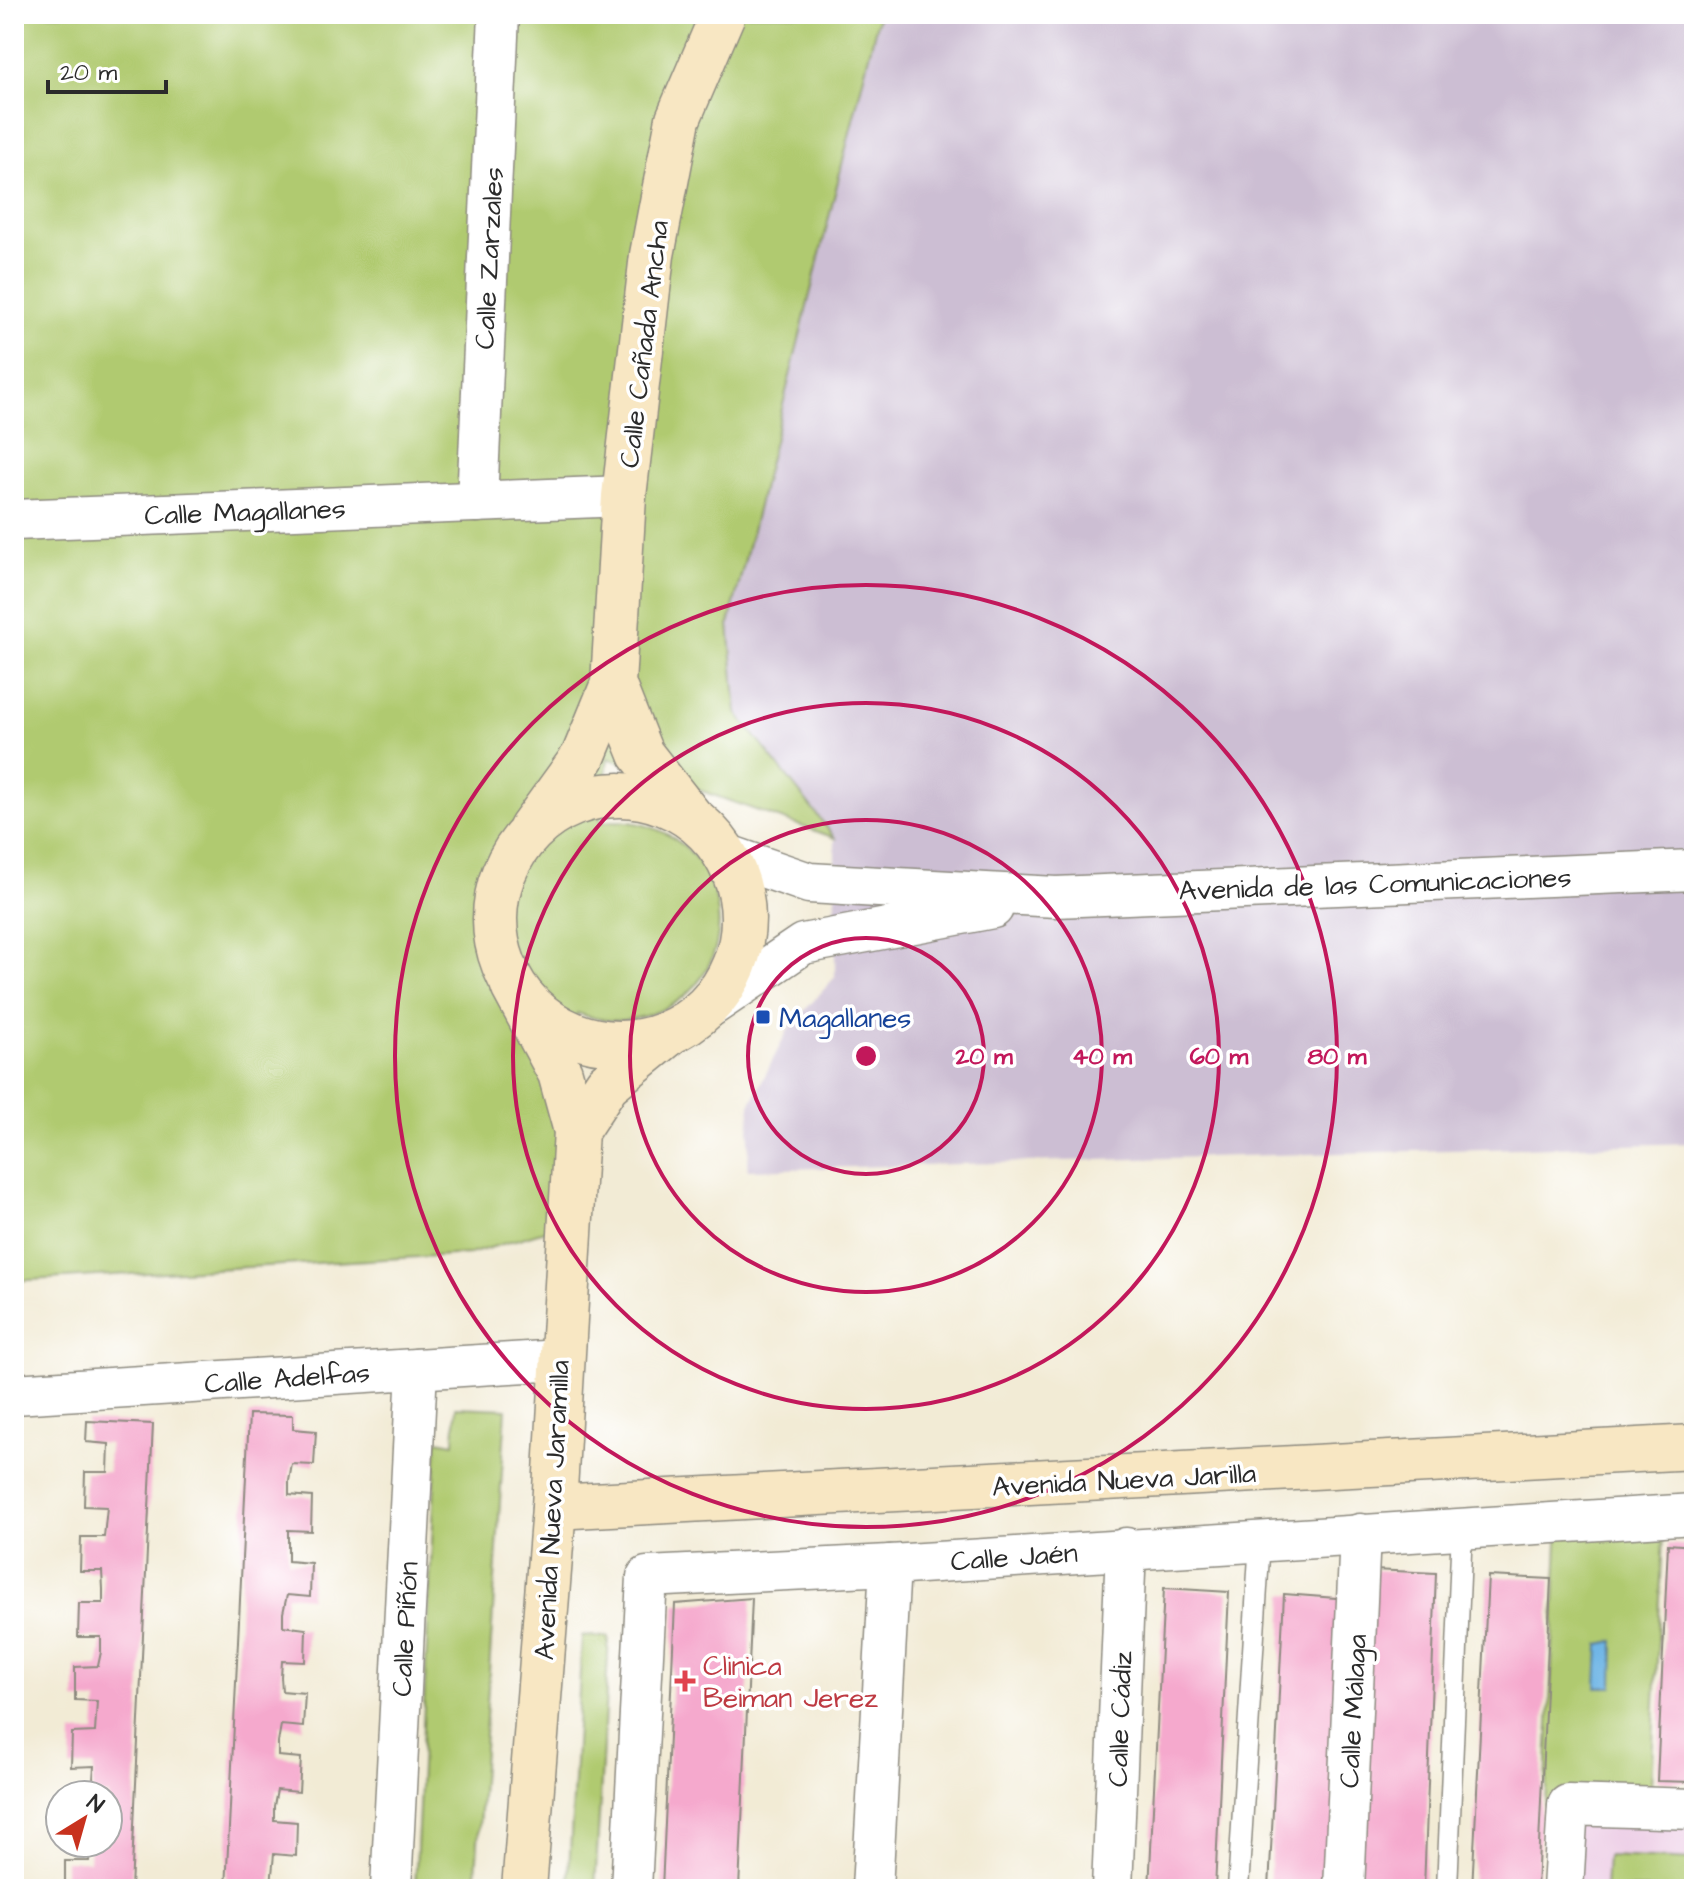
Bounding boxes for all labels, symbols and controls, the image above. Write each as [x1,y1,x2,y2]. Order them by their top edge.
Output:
scale bar [48,44,166,94]
text: 20 m [60,56,117,90]
street label: Calle Zarzales [465,166,514,350]
street label: Calle Cañada Ancha [610,218,679,470]
street label: Calle Magallanes [144,489,346,537]
street label: Avenida de las Comunicaciones [1178,858,1572,911]
place label: Magallanes [779,999,911,1039]
marker: Magallanes [754,1008,772,1026]
text: 20 m [954,1040,1013,1074]
text: 40 m [1072,1040,1132,1074]
text: 60 m [1190,1040,1249,1074]
text: 80 m [1308,1040,1367,1074]
centre of rings [852,1042,880,1070]
street label: Calle Adelfas [203,1353,371,1404]
street label: Avenida Nueva Jaramilla [525,1359,580,1661]
street label: Avenida Nueva Jarilla [991,1454,1257,1507]
street label: Calle Jaén [949,1534,1079,1581]
street label: Calle Piñón [382,1561,429,1698]
street label: Calle Málaga [1330,1633,1378,1789]
place label: Clinica Beiman Jerez [703,1647,878,1718]
street label: Calle Cádiz [1099,1650,1142,1788]
marker: Clinica Beiman Jerez [674,1670,696,1692]
north arrow [44,1779,124,1859]
text: N [80,1788,110,1821]

